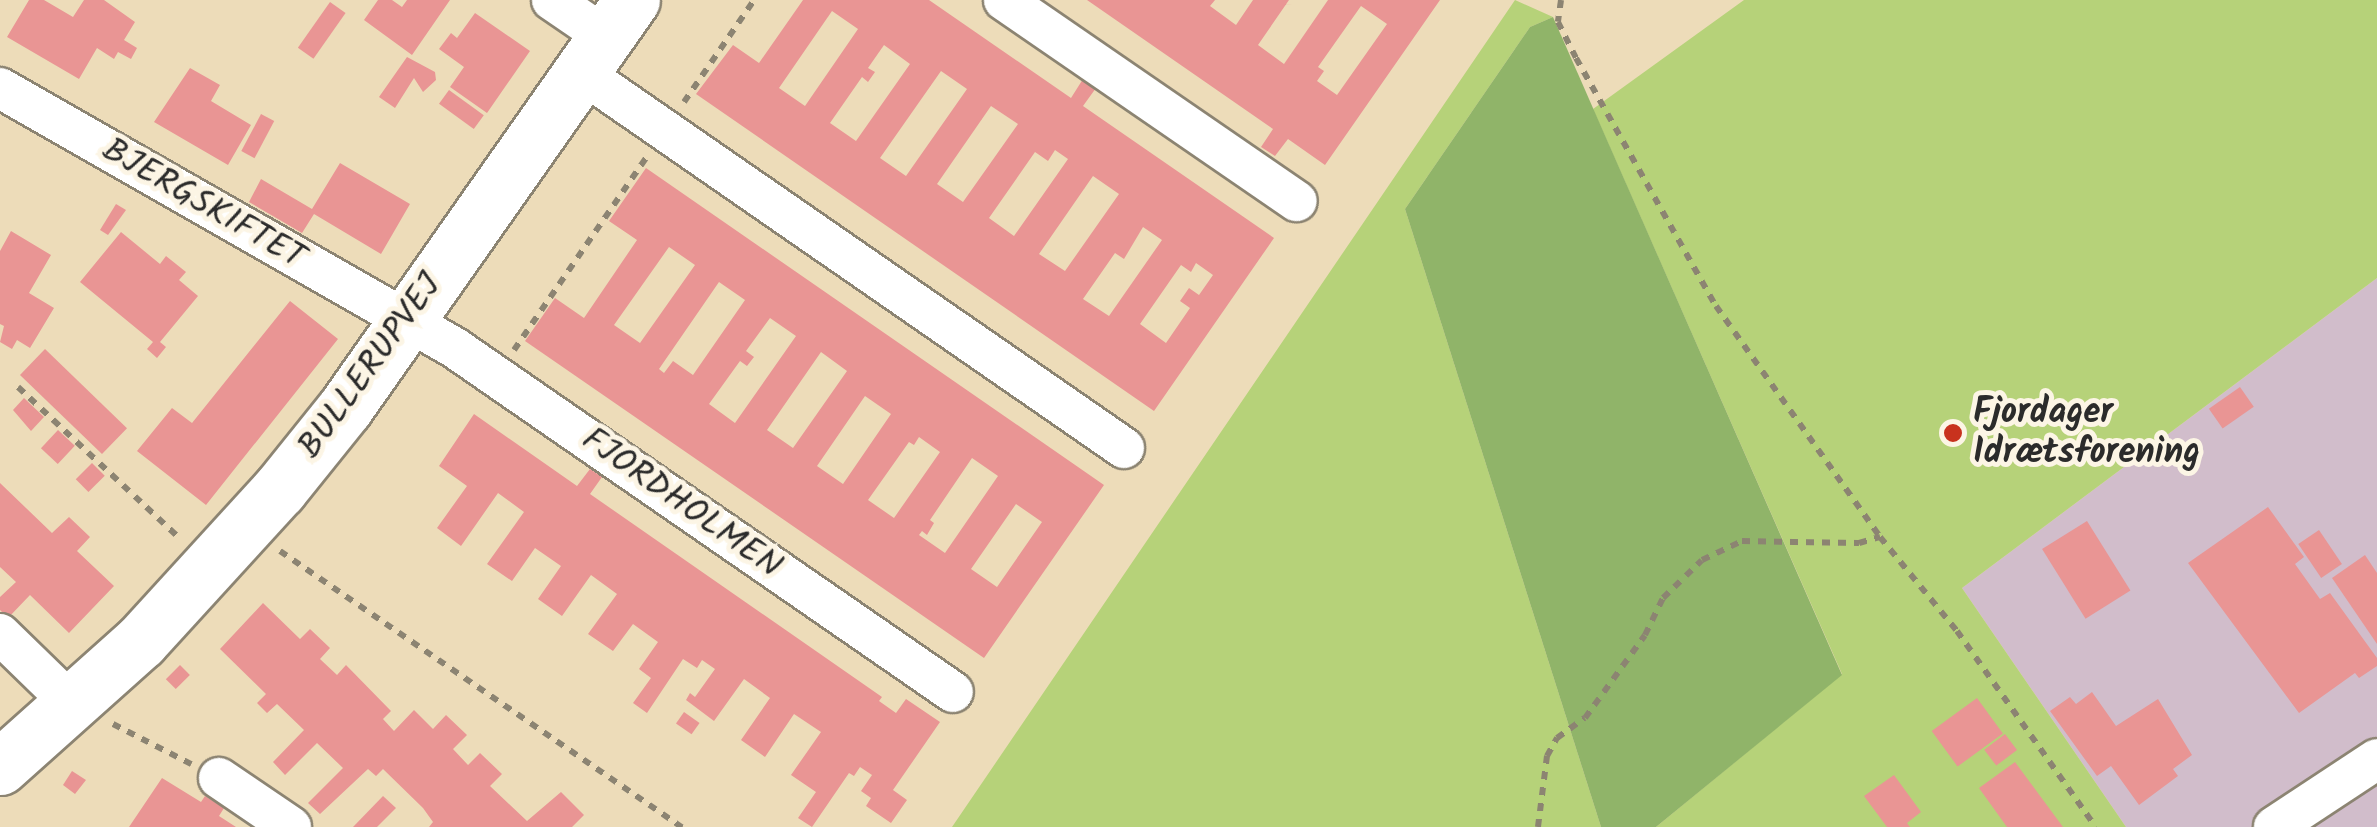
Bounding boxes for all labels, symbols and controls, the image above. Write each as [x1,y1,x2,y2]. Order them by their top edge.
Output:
street label: BJERGSKIFTET [94,130,312,280]
street label: BULLERUPVEJ [290,267,452,467]
place label: Fjordager Idrætsforening [1973,392,2200,474]
street label: FJORDHOLMEN [573,419,789,589]
marker: Fjordager Idrætsforening [1942,422,1964,444]

